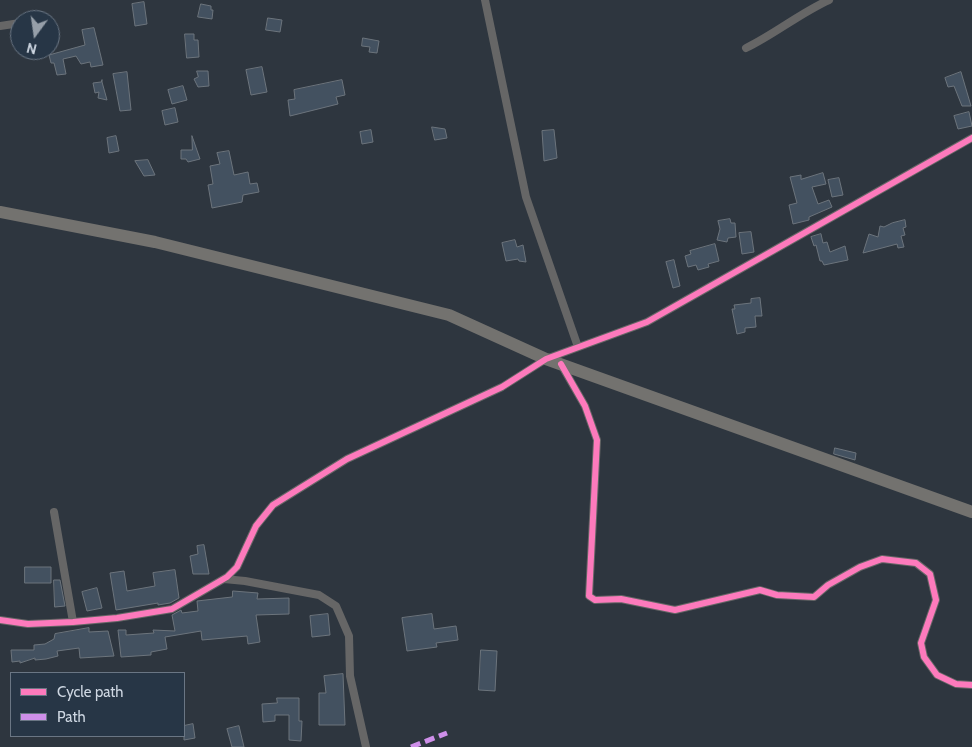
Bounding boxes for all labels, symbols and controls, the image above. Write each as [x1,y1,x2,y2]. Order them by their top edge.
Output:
north arrow [10,10,60,60]
text: N [25,39,39,59]
legend [10,672,185,737]
text: Cycle path [57,683,123,701]
text: Path [57,708,86,726]

